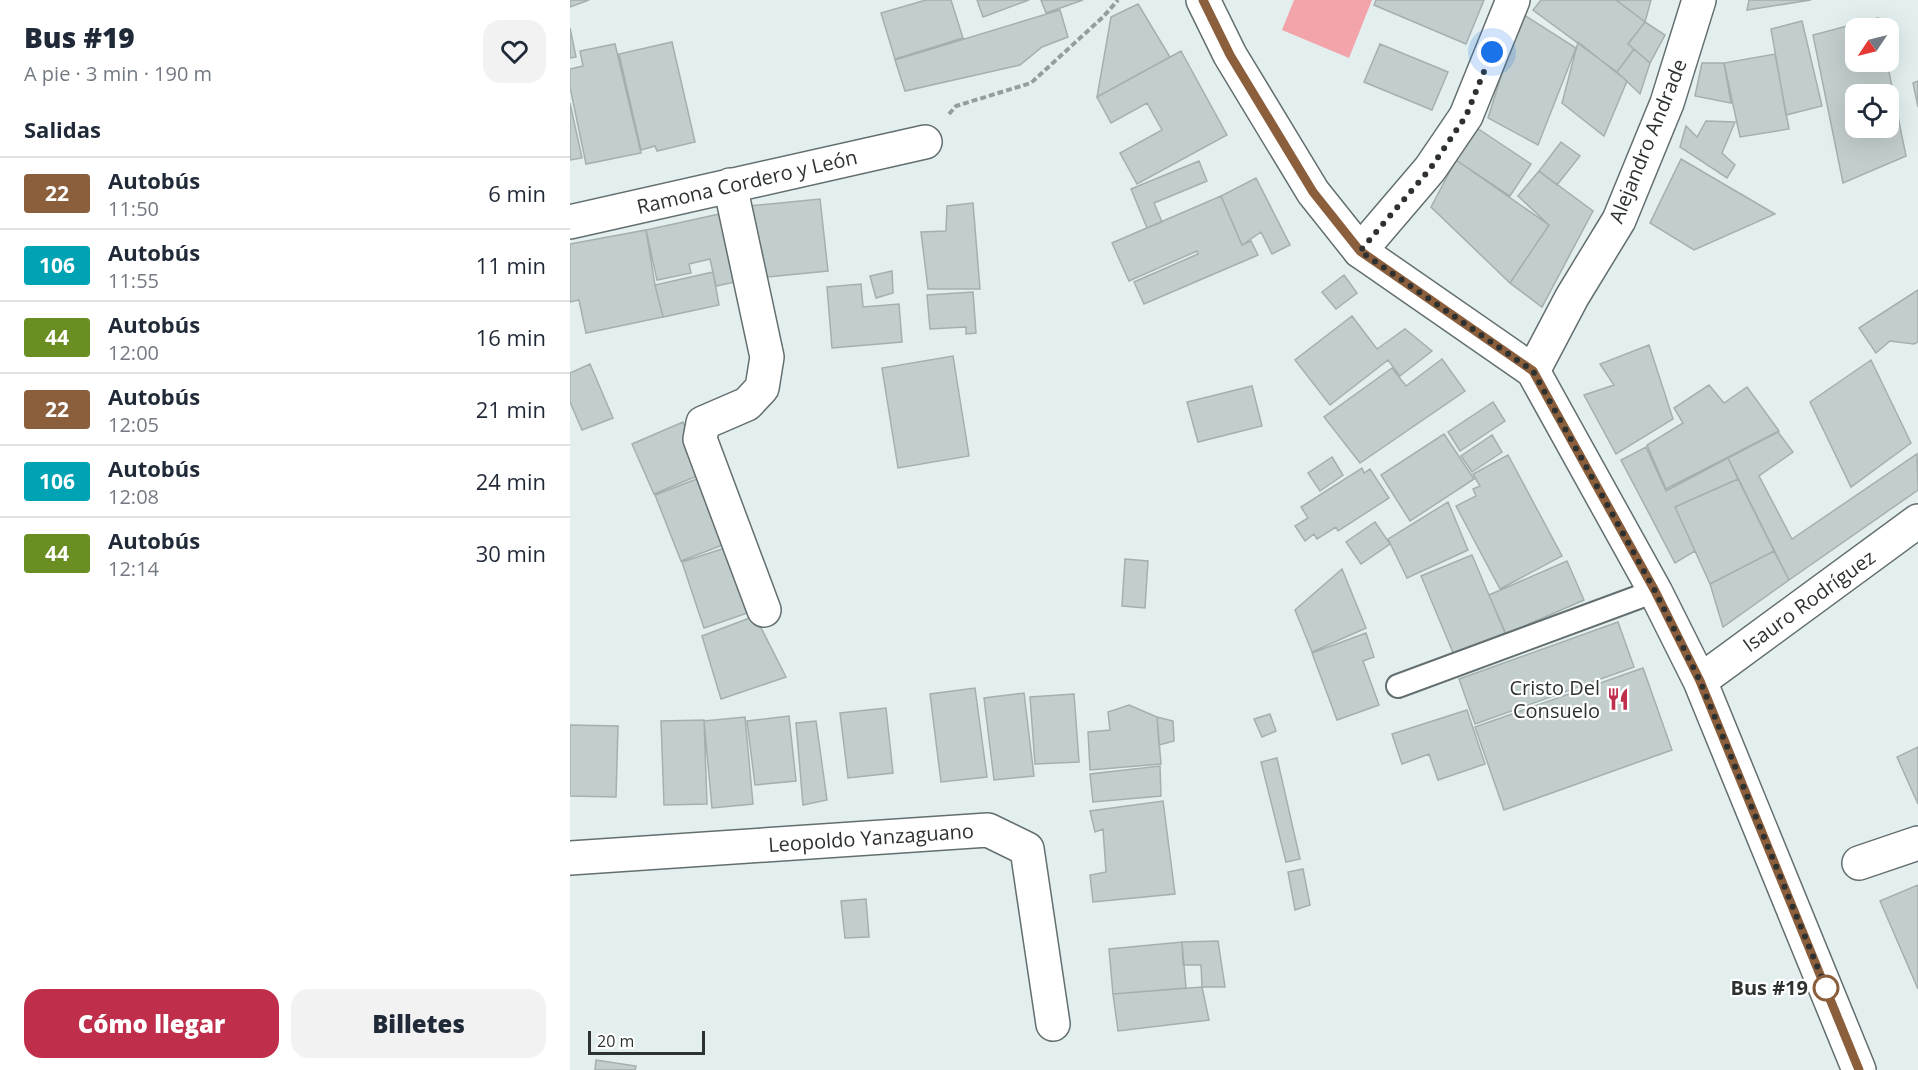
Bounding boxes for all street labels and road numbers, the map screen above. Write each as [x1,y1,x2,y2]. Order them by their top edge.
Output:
street label: Alejandro Andrade [1602,55,1693,227]
street label: Ramona Cordero y León [634,143,860,220]
street label: Isauro Rodríguez [1737,543,1880,658]
street label: Leopoldo Yanzaguano [767,817,975,858]

